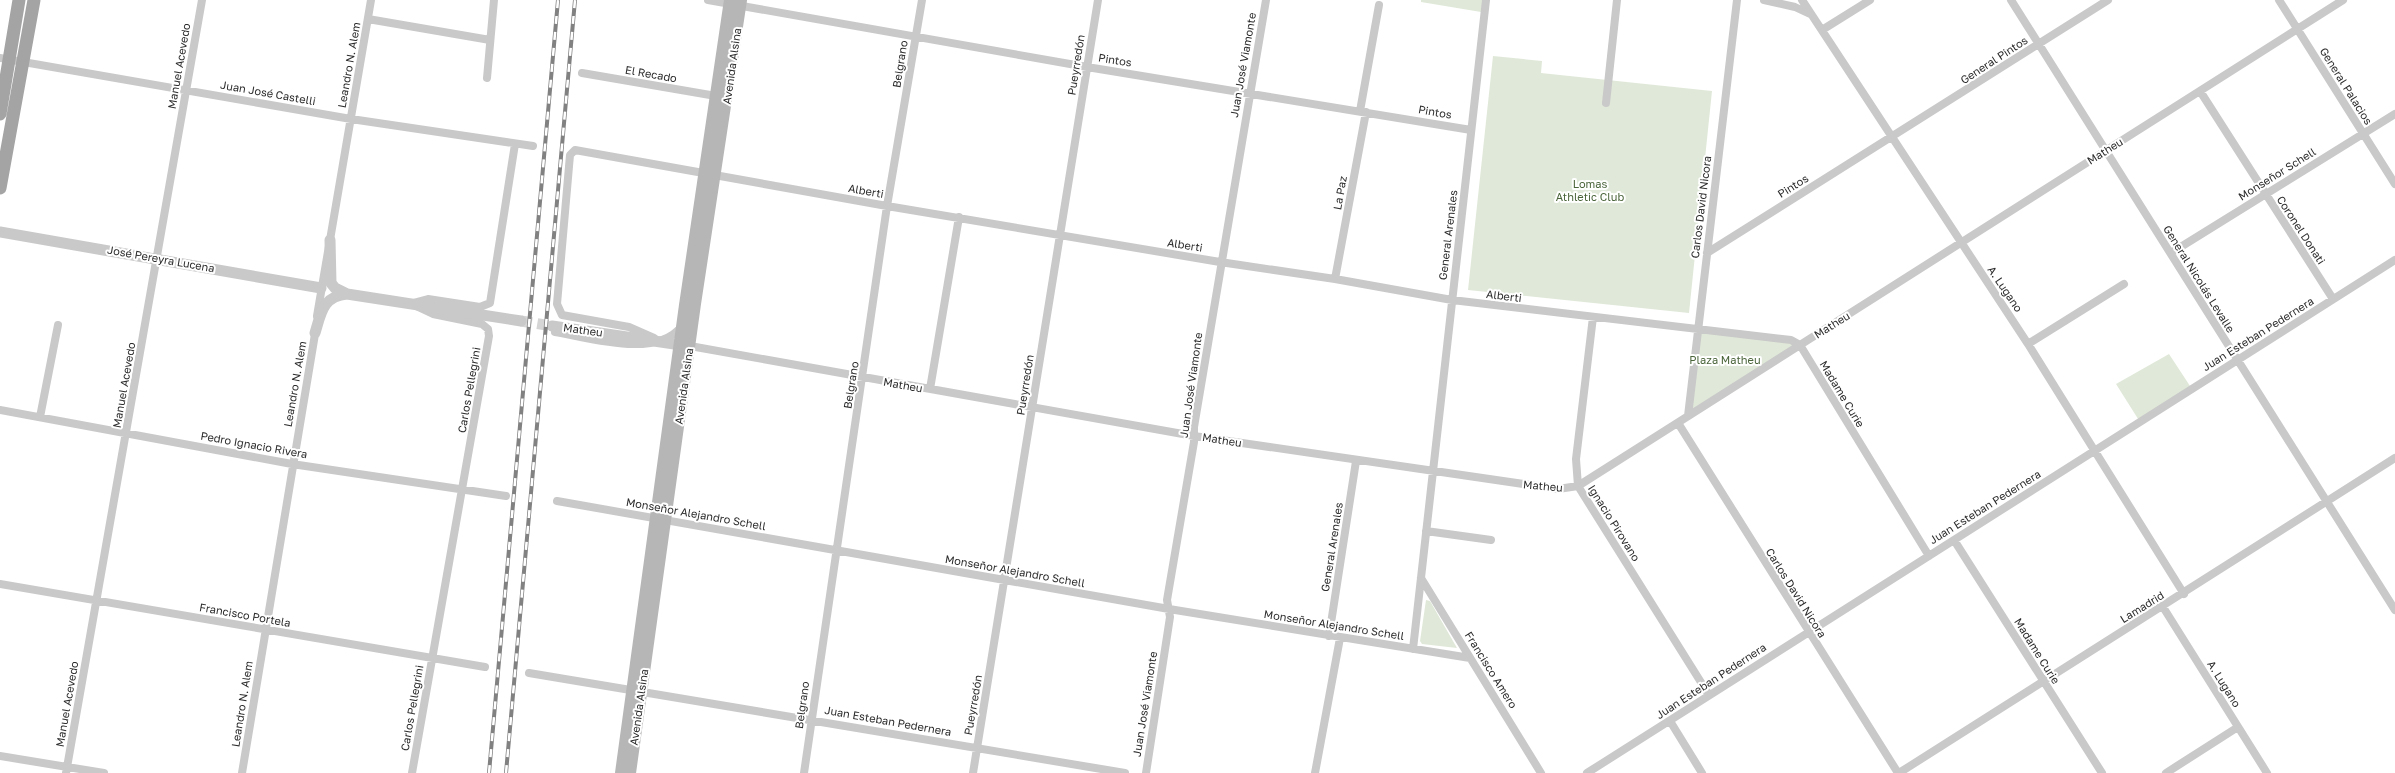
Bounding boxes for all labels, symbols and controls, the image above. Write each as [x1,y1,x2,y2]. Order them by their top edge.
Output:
street label: Juan José Viamonte [1227,11,1258,118]
street label: Leandro N. Alem [335,21,362,109]
street label: Manuel Acevedo [165,22,193,110]
street label: Avenida Alsina [720,27,743,105]
street label: General Pintos [1958,33,2030,86]
street label: Pueyrredón [1064,34,1087,96]
street label: Belgrano [889,39,910,88]
street label: General Palacios [2317,45,2375,127]
street label: Pintos [1097,50,1133,69]
street label: El Recado [624,63,678,85]
street label: Juan José Castelli [219,78,317,107]
street label: Pintos [1417,102,1453,121]
street label: Matheu [2084,135,2125,167]
street label: Monseñor Schell [2236,144,2318,203]
street label: Carlos David Nicora [1688,155,1713,259]
street label: Pintos [1775,171,1811,200]
street label: La Paz [1330,175,1349,211]
park label: Lomas Athletic Club [1556,177,1624,203]
street label: Alberti [847,181,885,200]
street label: General Arenales [1436,189,1459,281]
street label: Coronel Donati [2275,193,2328,266]
street label: General Nicolás Levalle [2161,223,2238,335]
street label: Alberti [1166,235,1204,254]
street label: José Pereyra Lucena [106,243,216,274]
street label: A. Lugano [1985,263,2026,314]
street label: Alberti [1486,287,1523,304]
street label: Juan Esteban Pedernera [2200,294,2316,373]
street label: Matheu [1811,309,1852,341]
street label: Matheu [562,320,604,339]
street label: Juan José Viamonte [1177,331,1204,439]
street label: Leandro N. Alem [281,340,308,428]
street label: Manuel Acevedo [110,341,138,429]
street label: Carlos Pellegrini [455,346,482,434]
street label: Avenida Alsina [672,347,695,425]
park label: Plaza Matheu [1689,353,1761,366]
street label: Pueyrredón [1013,354,1036,416]
street label: Madame Curie [1817,358,1867,429]
street label: Belgrano [840,360,861,409]
street label: Matheu [882,375,924,394]
street label: Pedro Ignacio Rivera [200,429,309,460]
street label: Matheu [1201,430,1243,449]
street label: Juan Esteban Pedernera [1927,467,2043,546]
street label: Matheu [1523,477,1563,494]
street label: Ignacio Pirovano [1586,482,1643,564]
street label: Monseñor Alejandro Schell [625,495,768,532]
street label: General Arenales [1318,501,1345,593]
street label: Carlos David Nicora [1764,546,1829,640]
street label: Monseñor Alejandro Schell [944,552,1087,589]
street label: Lamadrid [2117,588,2166,625]
street label: Francisco Portela [198,600,292,629]
street label: Monseñor Alejandro Schell [1263,607,1406,642]
street label: Madame Curie [2012,615,2063,686]
street label: Francisco Amero [1463,629,1520,711]
street label: Juan Esteban Pedernera [1653,640,1768,721]
street label: Juan José Viamonte [1130,650,1159,758]
street label: A. Lugano [2205,658,2244,710]
street label: Manuel Acevedo [53,660,81,748]
street label: Leandro N. Alem [228,660,255,748]
street label: Carlos Pellegrini [398,664,425,752]
street label: Avenida Alsina [627,668,650,746]
street label: Pueyrredón [961,674,984,736]
street label: Belgrano [792,680,811,729]
street label: Juan Esteban Pedernera [824,703,953,738]

